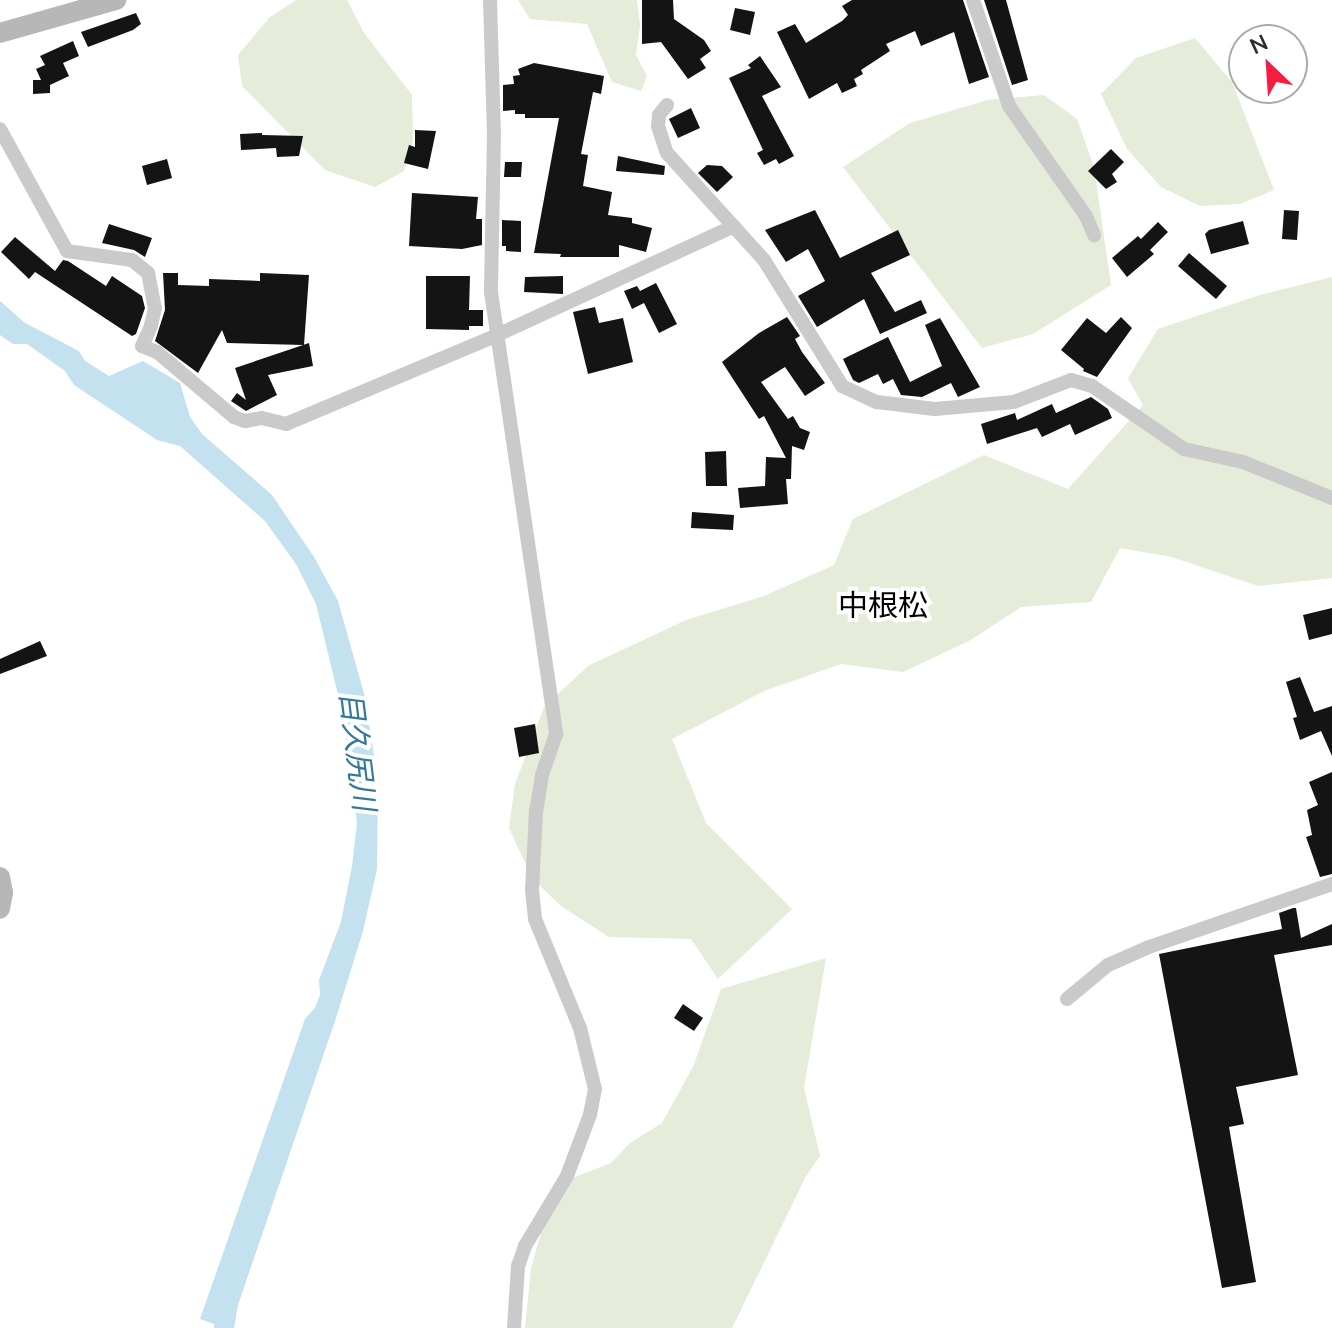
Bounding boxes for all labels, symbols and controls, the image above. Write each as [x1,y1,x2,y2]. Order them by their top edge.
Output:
north arrow [1228,24,1308,104]
text: N [1245,28,1272,60]
district label: 中根松 [838,587,928,623]
water label: 目久尻川 [333,689,383,813]

